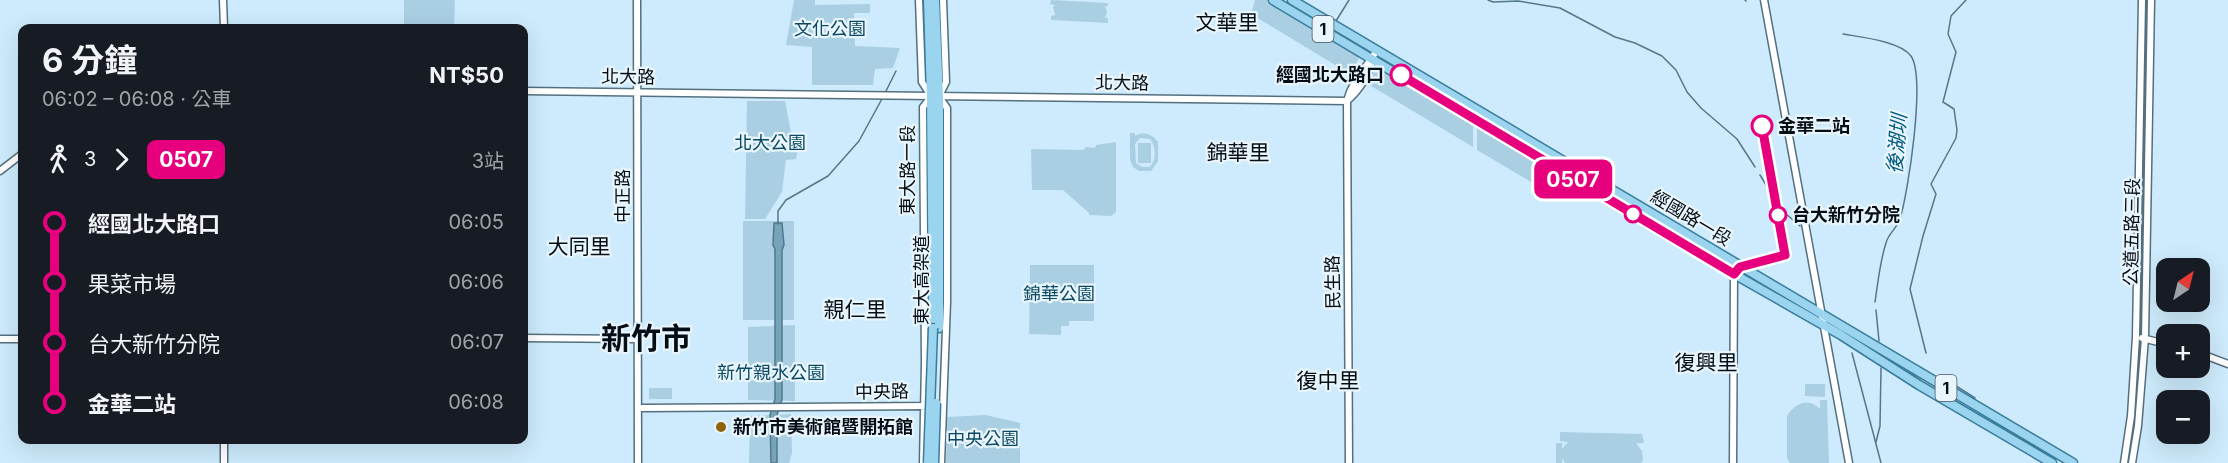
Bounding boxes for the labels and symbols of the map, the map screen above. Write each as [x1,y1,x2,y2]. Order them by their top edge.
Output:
district label: 文華里 [1196,10,1259,35]
road number: 1 [1312,16,1334,42]
park label: 文化公園 [794,18,866,39]
place label: 經國北大路口 [1276,64,1384,85]
marker: 經國北大路口 [1390,64,1412,86]
street label: 北大路 [601,66,655,87]
street label: 北大路 [1095,72,1149,93]
water label: 後湖圳 [1882,110,1912,175]
marker: 金華二站 [1751,115,1773,137]
place label: 金華二站 [1778,115,1850,136]
street label: 東大路一段 [897,125,918,215]
park label: 北大公園 [734,132,806,153]
district label: 錦華里 [1207,140,1270,165]
line badge: 0507 [1531,160,1615,198]
street label: 中正路 [612,169,633,223]
street label: 公道五路三段 [2120,178,2143,286]
street label: 經國路一段 [1647,185,1735,250]
place label: 台大新竹分院 [1792,204,1900,225]
unlabelled marker [1624,205,1642,223]
marker: 台大新竹分院 [1769,206,1787,224]
district label: 大同里 [548,234,611,259]
street label: 東大高架道 [911,235,932,325]
street label: 民生路 [1322,255,1343,309]
north arrow [2156,258,2210,312]
park label: 錦華公園 [1023,283,1095,304]
district label: 親仁里 [824,297,887,322]
district label: 新竹市 [601,320,691,356]
district label: 復興里 [1675,350,1738,375]
park label: 新竹親水公園 [717,362,825,383]
district label: 復中里 [1297,368,1360,393]
road number: 1 [1936,375,1956,401]
street label: 中央路 [855,381,909,402]
place label: 新竹市美術館暨開拓館 [733,416,913,437]
marker: 新竹市美術館暨開拓館 [714,420,728,434]
park label: 中央公園 [947,428,1019,449]

